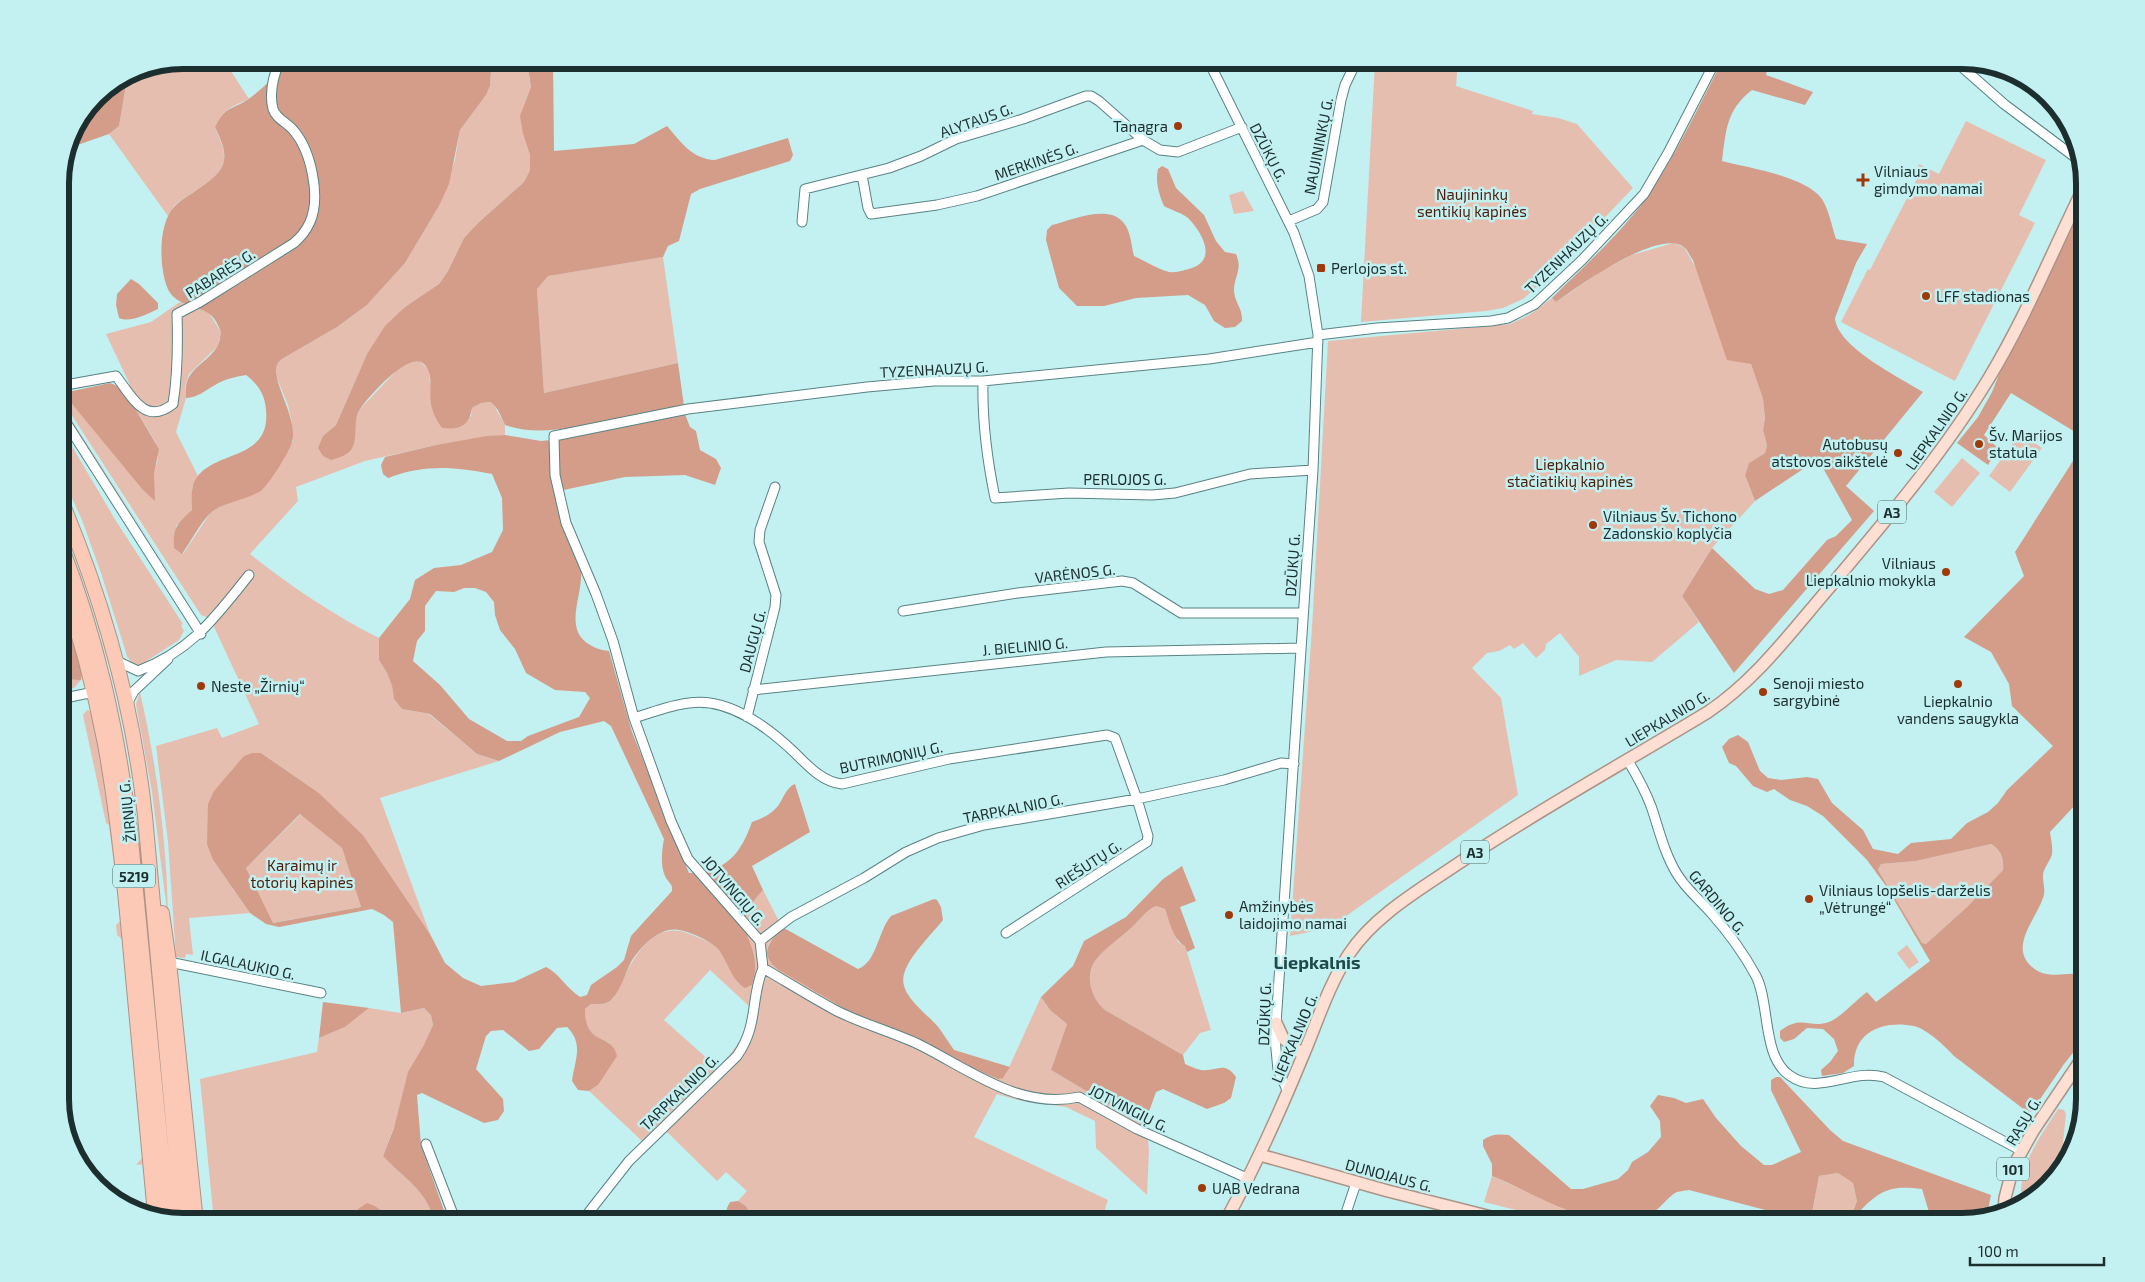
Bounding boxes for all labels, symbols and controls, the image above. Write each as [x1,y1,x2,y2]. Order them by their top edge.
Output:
street label: NAUJININKŲ G. [1300,96,1336,196]
street label: ALYTAUS G. [937,99,1015,141]
place label: Tanagra [1113,117,1168,135]
marker: Tanagra [1172,120,1184,132]
street label: DZŪKŲ G. [1247,120,1291,184]
street label: MERKINĖS G. [992,138,1080,184]
place label: Vilniaus gimdymo namai [1874,162,1983,197]
marker: Vilniaus gimdymo namai [1856,173,1870,187]
park label: Naujininkų sentikių kapinės [1417,185,1527,220]
street label: TYZENHAUZŲ G. [1521,209,1611,297]
street label: PABARĖS G. [182,245,258,301]
place label: Perlojos st. [1331,259,1407,278]
marker: Perlojos st. [1315,262,1327,274]
place label: LFF stadionas [1936,287,2030,305]
marker: LFF stadionas [1920,290,1932,302]
street label: TYZENHAUZŲ G. [879,357,989,381]
street label: LIEPKALNIO G. [1901,385,1971,473]
place label: Šv. Marijos statula [1989,426,2063,461]
place label: Autobusų atstovos aikštelė [1771,435,1888,470]
marker: Šv. Marijos statula [1973,438,1985,450]
marker: Autobusų atstovos aikštelė [1892,447,1904,459]
park label: Liepkalnio stačiatikių kapinės [1507,455,1633,490]
street label: PERLOJOS G. [1083,470,1167,488]
road number: A3 [1878,501,1906,524]
place label: Vilniaus Šv. Tichono Zadonskio koplyčia [1603,507,1737,542]
marker: Vilniaus Šv. Tichono Zadonskio koplyčia [1587,519,1599,531]
street label: DZŪKŲ G. [1281,533,1303,597]
place label: Vilniaus Liepkalnio mokykla [1806,554,1936,589]
street label: VARĖNOS G. [1034,560,1116,586]
marker: Vilniaus Liepkalnio mokykla [1940,566,1952,578]
street label: DAUGŲ G. [735,607,769,675]
street label: J. BIELINIO G. [981,633,1069,659]
place label: Senoji miesto sargybinė [1773,674,1864,709]
place label: Neste „Žirnių“ [211,677,305,695]
marker: Liepkalnio vandens saugykla [1952,678,1964,690]
marker: Neste „Žirnių“ [195,680,207,692]
street label: LIEPKALNIO G. [1621,686,1713,750]
marker: Senoji miesto sargybinė [1757,686,1769,698]
place label: Liepkalnio vandens saugykla [1897,692,2019,727]
street label: BUTRIMONIŲ G. [838,737,944,777]
street label: ŽIRNIŲ G. [115,779,139,843]
street label: TARPKALNIO G. [961,789,1065,827]
street label: RIEŠUTŲ G. [1052,836,1124,892]
road number: A3 [1461,840,1489,864]
street label: JOTVINGIŲ G. [699,851,769,929]
park label: Karaimų ir totorių kapinės [251,856,353,891]
road number: 5219 [113,864,155,888]
street label: GARDINO G. [1686,866,1750,938]
place label: Vilniaus lopšelis-darželis „Vėtrungė“ [1819,881,1991,916]
marker: Vilniaus lopšelis-darželis „Vėtrungė“ [1803,893,1815,905]
place label: Amžinybės laidojimo namai [1239,897,1347,933]
marker: Amžinybės laidojimo namai [1223,909,1235,921]
street label: ILGALAUKIO G. [199,945,297,983]
district label: Liepkalnis [1273,951,1361,973]
street label: DZŪKŲ G. [1254,982,1274,1046]
street label: LIEPKALNIO G. [1267,991,1321,1085]
street label: TARPKALNIO G. [636,1050,722,1134]
street label: JOTVINGIŲ G. [1086,1080,1172,1136]
street label: RASŲ G. [2002,1094,2044,1148]
street label: DUNOJAUS G. [1344,1155,1434,1195]
road number: 101 [1997,1158,2029,1180]
place label: UAB Vedrana [1212,1179,1300,1197]
marker: UAB Vedrana [1196,1182,1208,1194]
scale bar [1970,1234,2104,1266]
text: 100 m [1978,1242,2019,1260]

